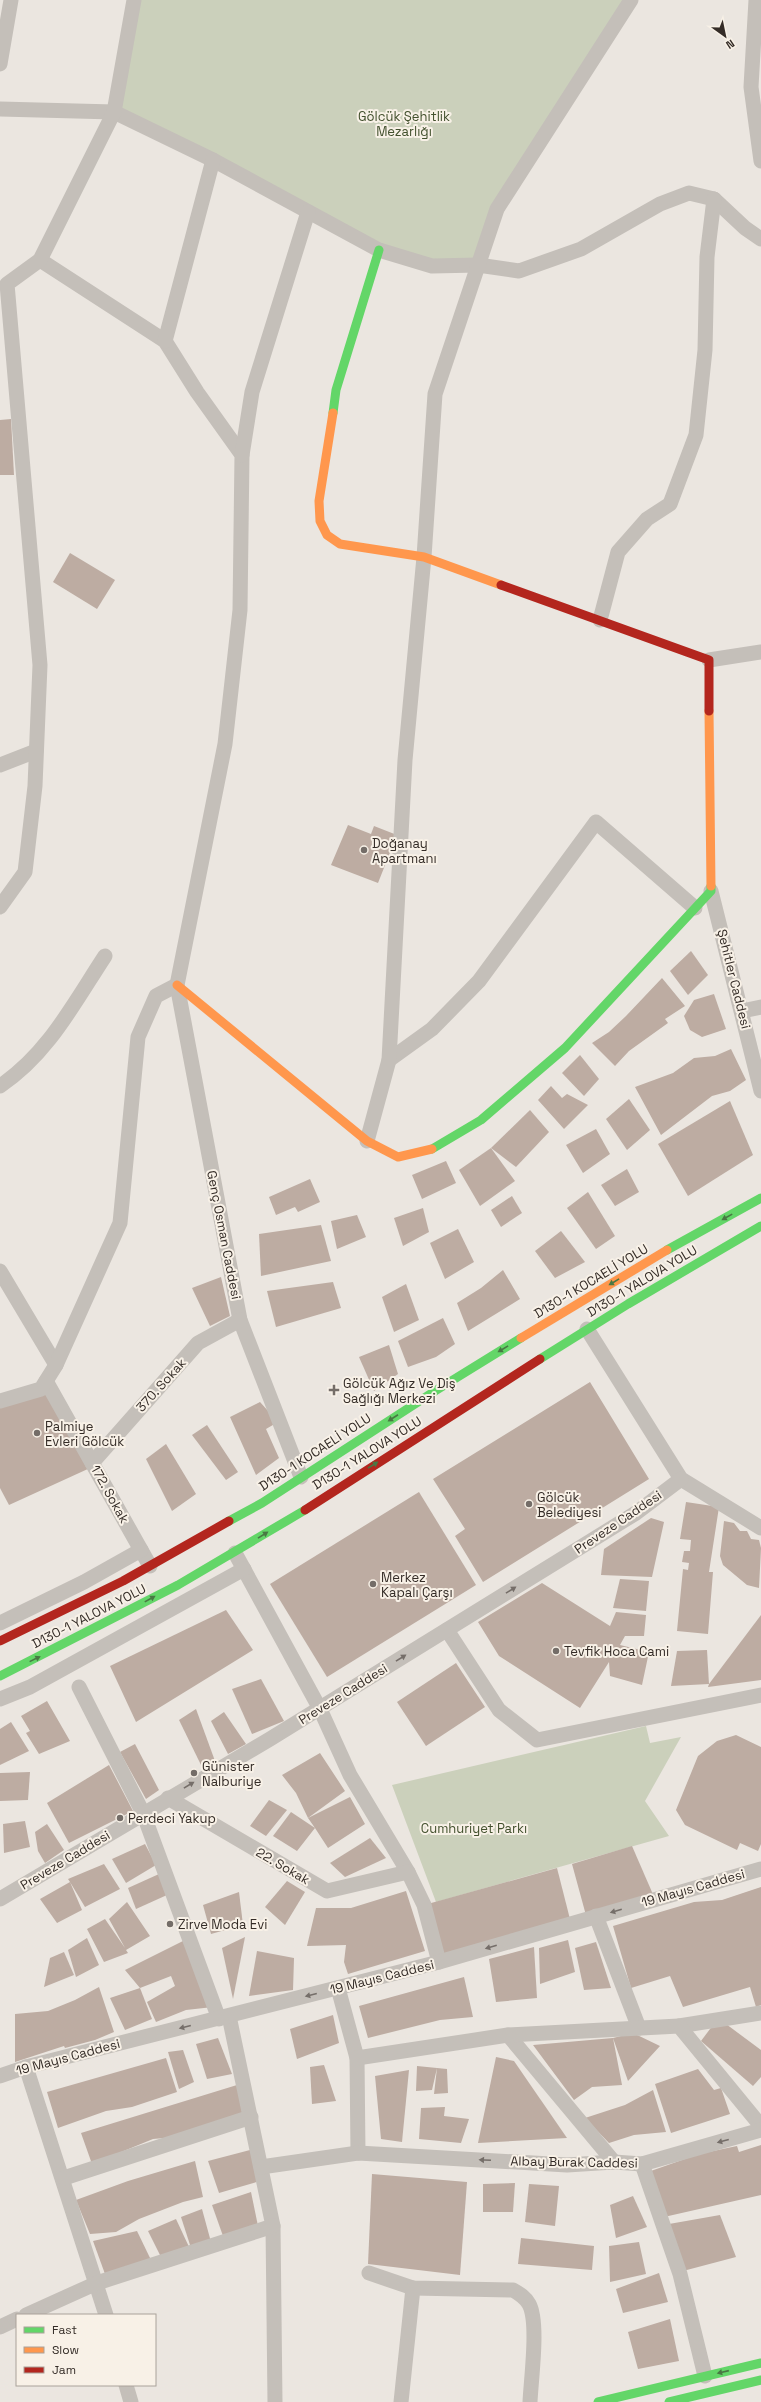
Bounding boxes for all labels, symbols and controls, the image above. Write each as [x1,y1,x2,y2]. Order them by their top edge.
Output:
north arrow [705,16,745,56]
text: N [724,37,737,52]
park label: Gölcük Şehitlik Mezarlığı [358,108,450,140]
place label: Doğanay Apartmanı [372,835,437,867]
marker: Doğanay Apartmanı [359,845,369,855]
street label: Şehitler Caddesi [713,927,755,1031]
street label: Genç Osman Caddesi [203,1169,245,1301]
one-way arrow [721,1213,733,1220]
street label: D130-1 KOCAELİ YOLU [531,1240,651,1322]
street label: D130-1 YALOVA YOLU [584,1241,700,1321]
one-way arrow [608,1278,620,1285]
one-way arrow [497,1346,509,1353]
street label: 370. Sokak [132,1355,190,1415]
place label: Gölcük Ağız Ve Diş Sağlığı Merkezi [343,1375,456,1407]
marker: Gölcük Ağız Ve Diş Sağlığı Merkezi [328,1384,340,1396]
street label: D130-1 KOCAELİ YOLU [256,1409,374,1495]
street label: D130-1 YALOVA YOLU [309,1413,425,1493]
one-way arrow [388,1414,398,1422]
place label: Palmiye Evleri Gölcük [45,1418,124,1450]
marker: Palmiye Evleri Gölcük [32,1428,42,1438]
one-way arrow [368,1461,378,1469]
street label: 172. Sokak [87,1462,133,1526]
street label: Preveze Caddesi [571,1486,665,1558]
place label: Gölcük Belediyesi [537,1489,601,1521]
marker: Gölcük Belediyesi [524,1499,534,1509]
one-way arrow [258,1531,269,1539]
place label: Merkez Kapalı Çarşı [381,1569,453,1601]
marker: Merkez Kapalı Çarşı [368,1579,378,1589]
street label: D130-1 YALOVA YOLU [29,1580,149,1652]
one-way arrow [505,1586,517,1593]
one-way arrow [145,1596,156,1602]
place label: Tevfik Hoca Cami [564,1643,669,1660]
marker: Tevfik Hoca Cami [551,1646,561,1656]
one-way arrow [395,1655,407,1662]
one-way arrow [29,1656,41,1662]
street label: Preveze Caddesi [295,1660,391,1728]
place label: Günister Nalburiye [202,1758,261,1790]
marker: Günister Nalburiye [189,1768,199,1778]
one-way arrow [183,1782,195,1789]
place label: Perdeci Yakup [128,1810,216,1827]
marker: Perdeci Yakup [115,1813,125,1823]
park label: Cumhuriyet Parkı [421,1820,527,1837]
street label: Preveze Caddesi [17,1826,113,1894]
street label: 22. Sokak [253,1844,313,1888]
street label: 19 Mayıs Caddesi [639,1865,747,1911]
one-way arrow [609,1908,622,1914]
place label: Zirve Moda Evi [178,1916,267,1933]
marker: Zirve Moda Evi [165,1919,175,1929]
one-way arrow [485,1944,497,1950]
street label: 19 Mayıs Caddesi [328,1956,436,1998]
one-way arrow [305,1992,317,1998]
one-way arrow [179,2024,191,2030]
street label: 19 Mayıs Caddesi [14,2035,122,2079]
one-way arrow [717,2138,729,2144]
street label: Albay Burak Caddesi [510,2152,638,2172]
one-way arrow [479,2156,491,2163]
legend [16,2314,156,2386]
text: Fast [52,2322,77,2338]
text: Slow [52,2342,79,2358]
text: Jam [52,2362,76,2378]
one-way arrow [717,2369,729,2375]

